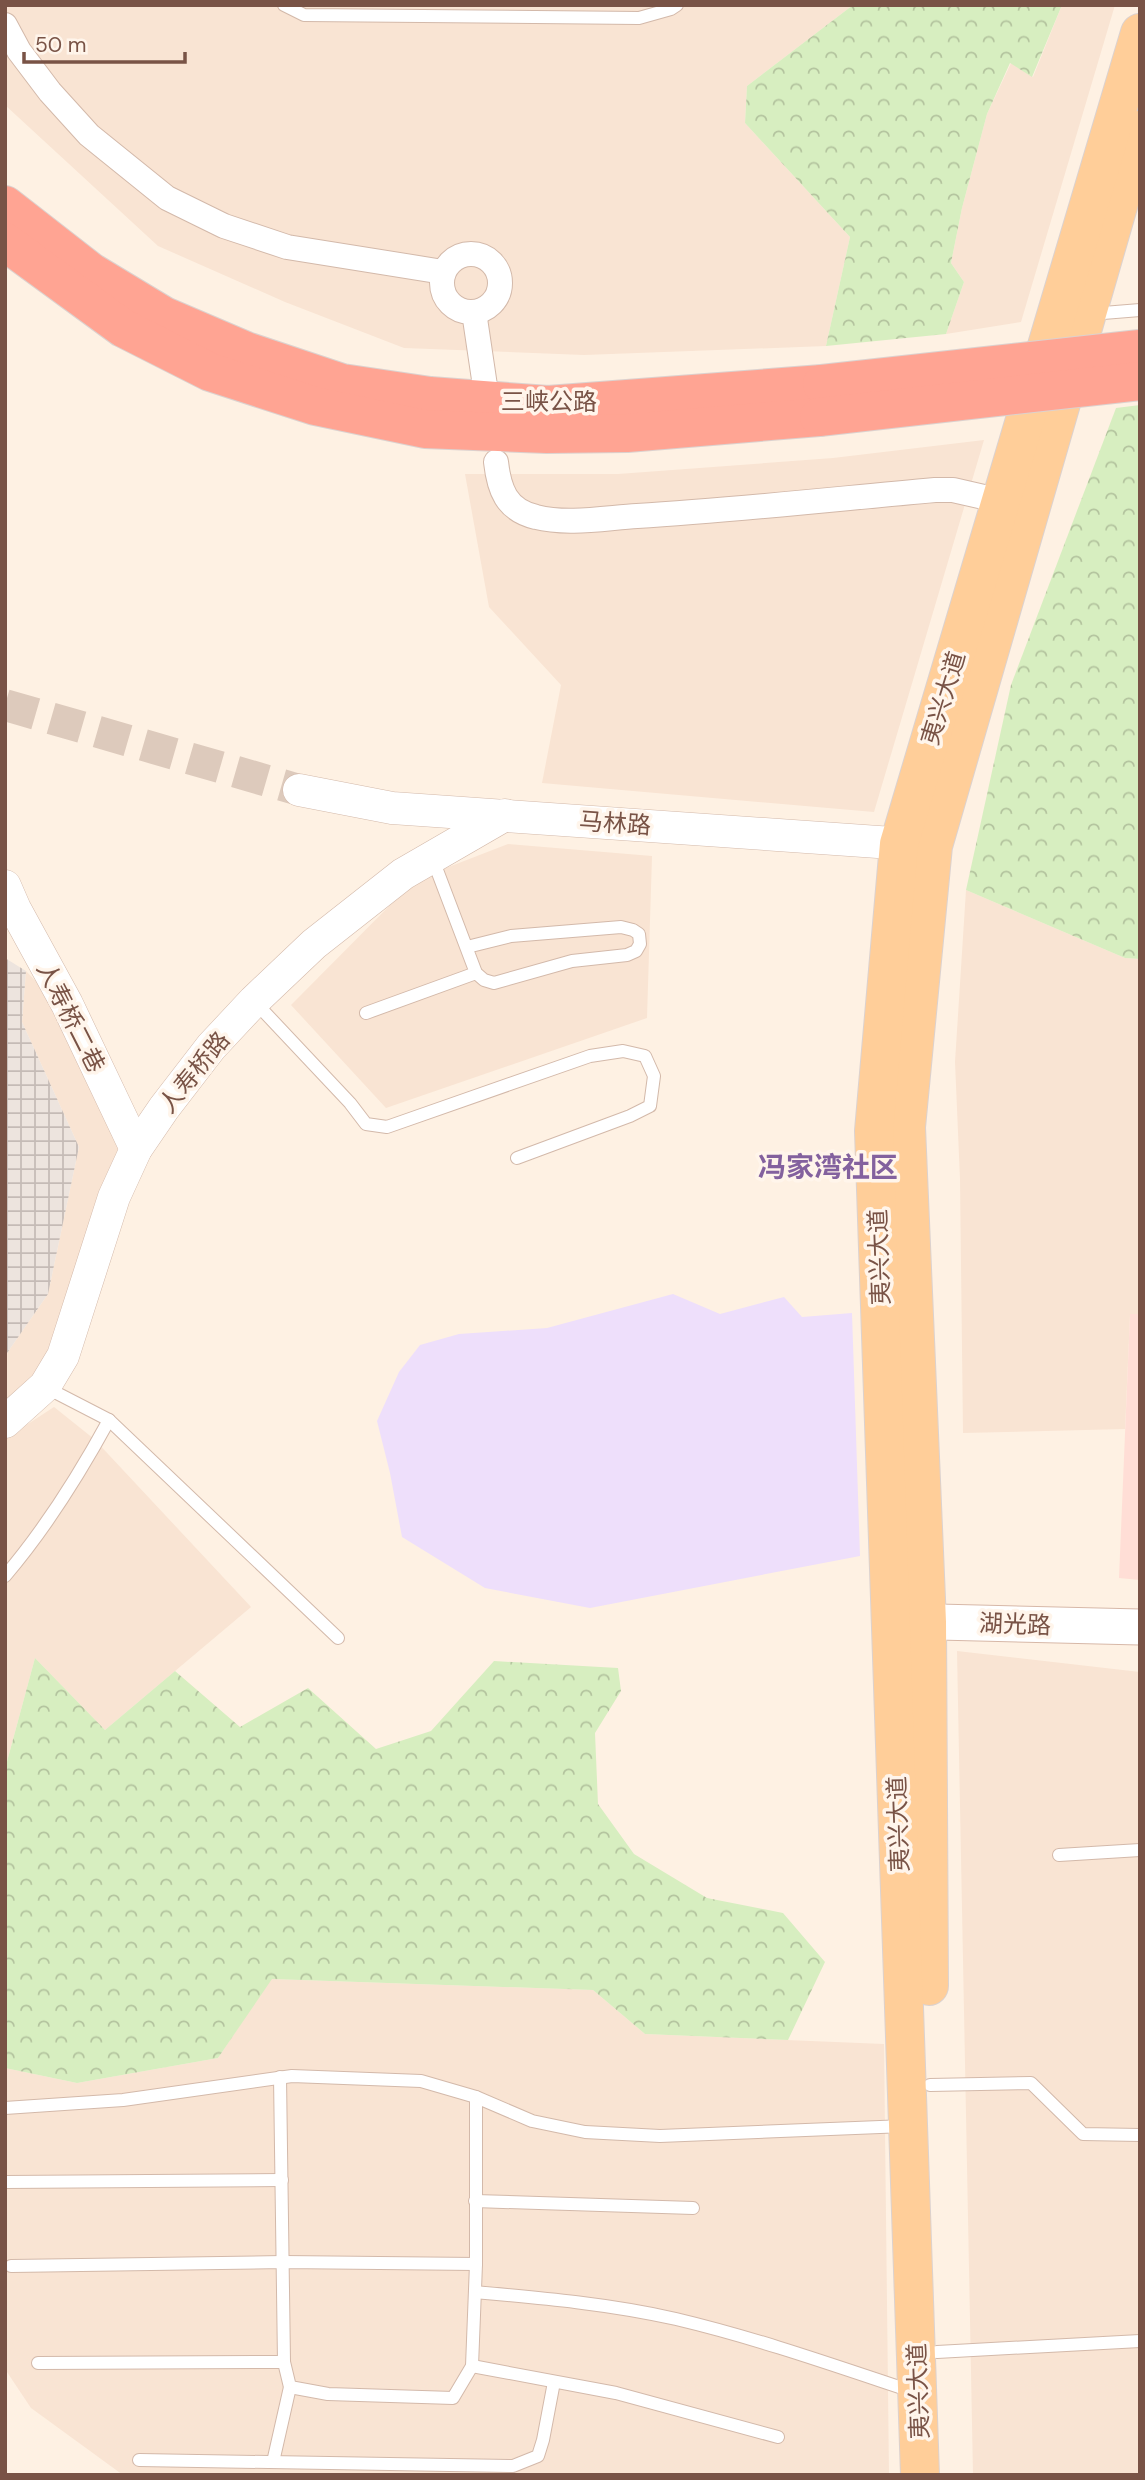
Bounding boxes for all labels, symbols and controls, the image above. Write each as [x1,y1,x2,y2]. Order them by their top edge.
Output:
scale bar [24,21,186,65]
text: 50 m [35,31,86,59]
street label: 三峡公路 [501,386,597,417]
street label: 夷兴大道 [914,648,972,748]
street label: 马林路 [578,805,652,841]
street label: 人寿桥二巷 [30,957,112,1077]
street label: 人寿桥路 [152,1025,236,1119]
district label: 冯家湾社区 [758,1149,898,1186]
street label: 夷兴大道 [862,1208,896,1306]
street label: 湖光路 [978,1607,1052,1641]
street label: 夷兴大道 [881,1775,915,1873]
street label: 夷兴大道 [901,2342,935,2440]

